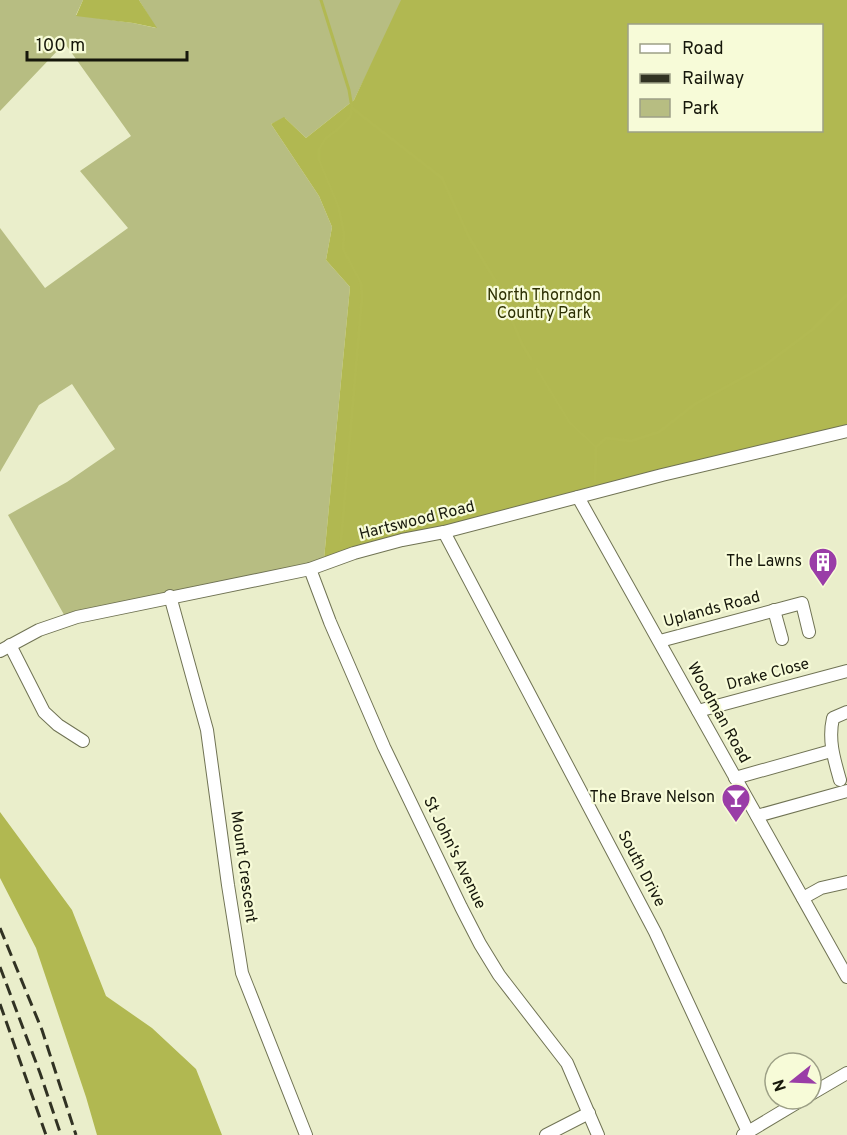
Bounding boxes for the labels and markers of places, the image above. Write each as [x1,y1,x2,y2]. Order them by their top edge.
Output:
building icon: The Lawns [807,546,839,588]
place label: The Lawns [726,552,802,572]
bar icon: The Brave Nelson [720,782,752,824]
place label: The Brave Nelson [589,788,715,808]

